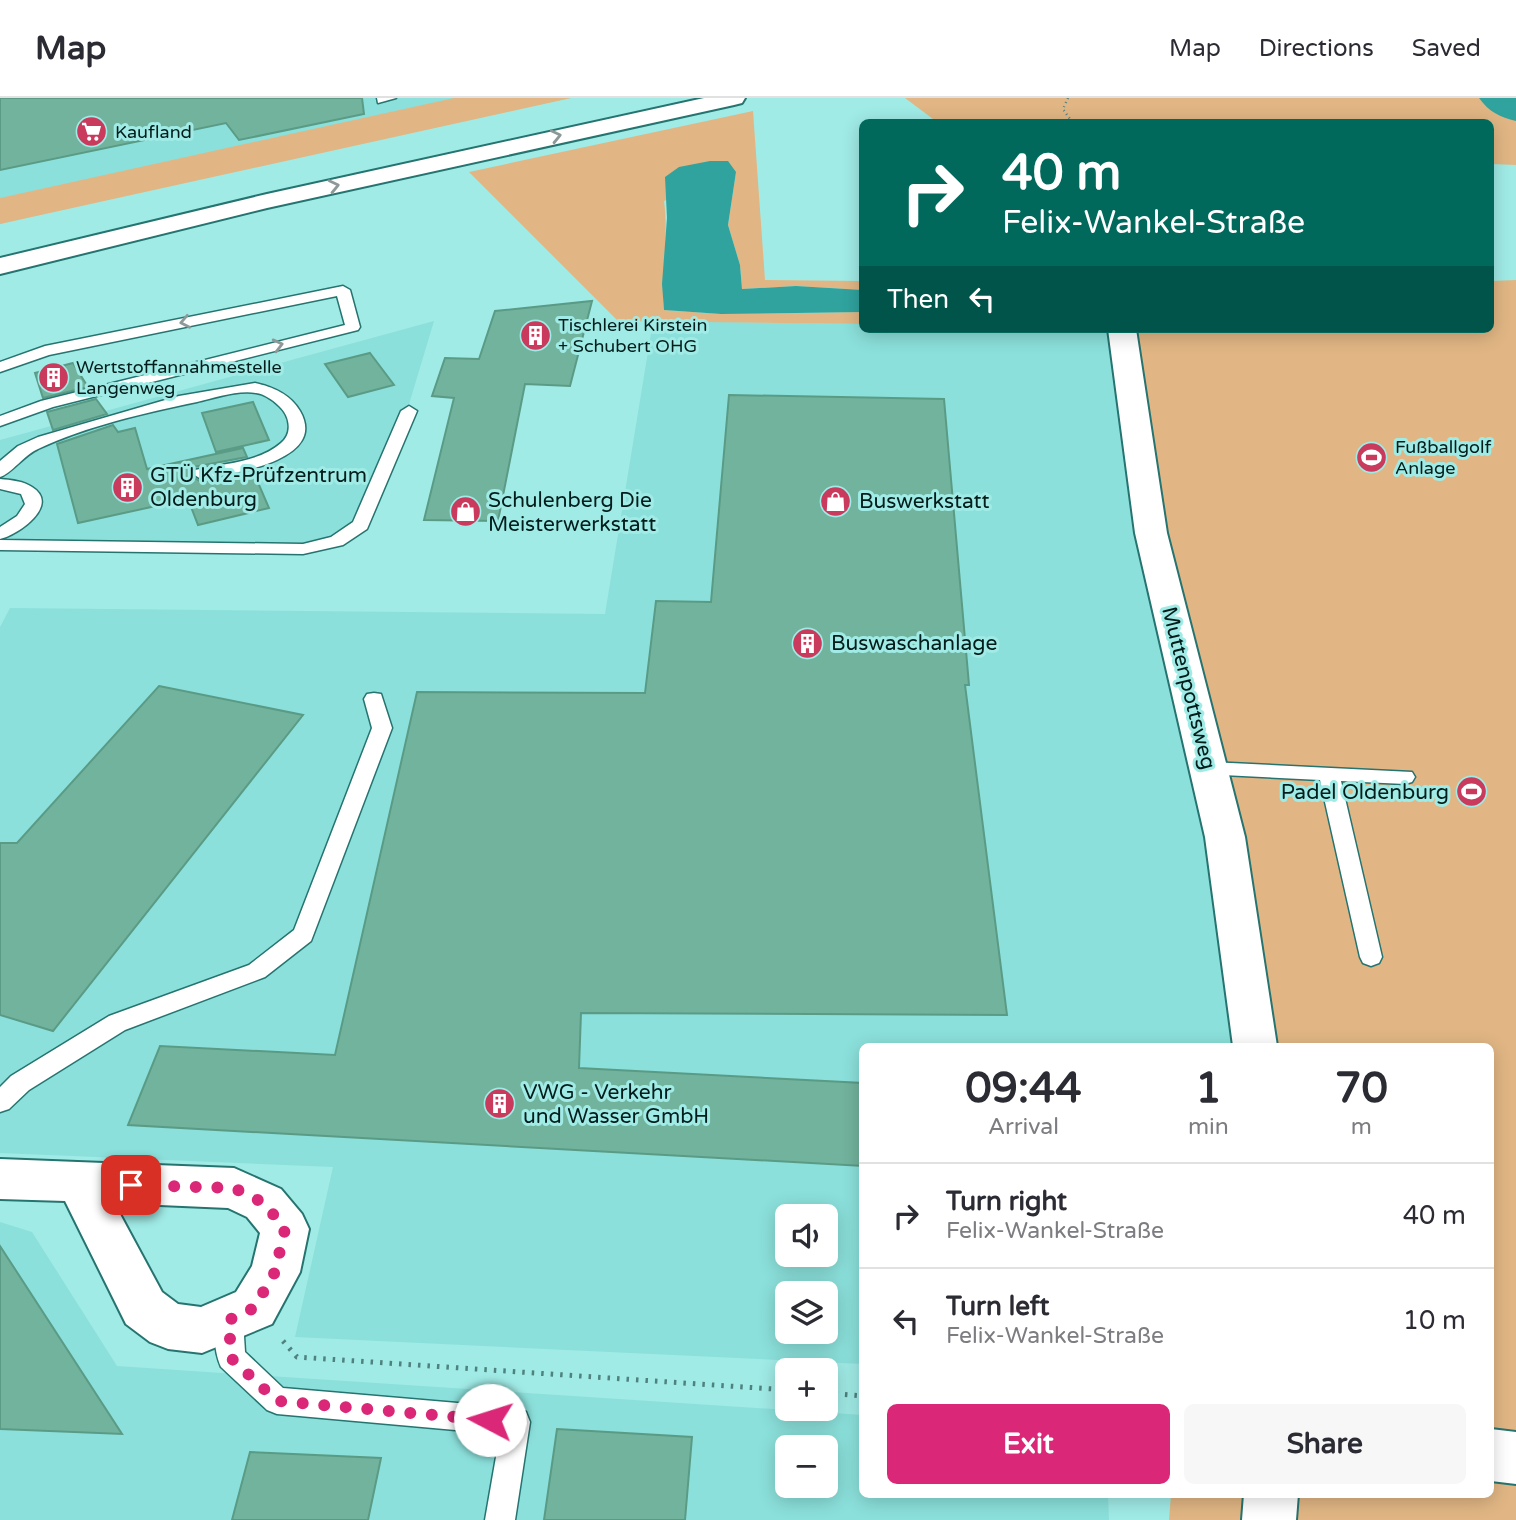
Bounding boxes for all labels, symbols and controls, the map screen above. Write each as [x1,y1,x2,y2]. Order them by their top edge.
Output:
text: Map [35,29,106,68]
text: Map [1169,34,1221,63]
text: Directions [1259,34,1374,63]
text: Saved [1412,34,1481,63]
supermarket icon: Kaufland [75,115,109,149]
place label: Kaufland [115,121,192,143]
one-way arrow [550,130,562,144]
text: 40 m [1002,144,1121,203]
icon: right [887,147,978,238]
one-way arrow [328,179,340,194]
text: Felix-Wankel-Straße [1002,204,1305,242]
icon: left [963,280,1001,318]
text: Then [887,284,949,315]
one-way arrow [179,314,191,329]
place label: Tischlerei Kirstein + Schubert OHG [558,314,708,357]
building icon: Tischlerei Kirstein + Schubert OHG [518,318,552,352]
one-way arrow [272,339,284,353]
place label: Wertstoffannahmestelle Langenweg [76,356,282,399]
building icon: Wertstoffannahmestelle Langenweg [36,360,70,394]
place label: Fußballgolf Anlage [1395,436,1491,479]
sports icon: Fußballgolf Anlage [1355,440,1389,474]
place label: GTÜ Kfz-Prüfzentrum Oldenburg [150,463,367,512]
building icon: GTÜ Kfz-Prüfzentrum Oldenburg [110,470,144,504]
shop icon: Buswerkstatt [819,484,853,518]
place label: Schulenberg Die Meisterwerkstatt [488,488,656,537]
place label: Buswerkstatt [859,489,990,514]
shop icon: Schulenberg Die Meisterwerkstatt [448,495,482,529]
street label: Muttenpottsweg [1156,604,1221,772]
building icon: Buswaschanlage [791,626,825,660]
place label: Buswaschanlage [831,631,997,656]
sports icon: Padel Oldenburg [1455,775,1489,809]
place label: Padel Oldenburg [1281,780,1449,805]
text: 09:44 [965,1063,1082,1114]
text: 1 [1195,1063,1222,1114]
text: 70 [1335,1063,1388,1114]
place label: VWG - Verkehr und Wasser GmbH [523,1080,709,1129]
building icon: VWG - Verkehr und Wasser GmbH [483,1087,517,1121]
text: Arrival [988,1113,1059,1141]
text: min [1188,1113,1229,1141]
text: m [1351,1113,1372,1141]
pin [101,1155,161,1215]
icon: arrive [112,1166,150,1204]
text: Turn right [946,1186,1067,1217]
icon: right [887,1197,925,1235]
text: 40 m [1403,1200,1466,1231]
map controls [775,1204,838,1498]
button: sound [775,1204,838,1267]
text: Felix-Wankel-Straße [946,1217,1164,1245]
button: layers [775,1281,838,1344]
text: Turn left [946,1291,1049,1322]
icon: left [887,1302,925,1340]
text: 10 m [1403,1305,1466,1336]
text: Felix-Wankel-Straße [946,1322,1164,1350]
button: + [775,1358,838,1421]
position arrow [453,1383,527,1457]
button: Exit [887,1404,1170,1484]
button: Share [1184,1404,1466,1484]
button: − [775,1435,838,1498]

